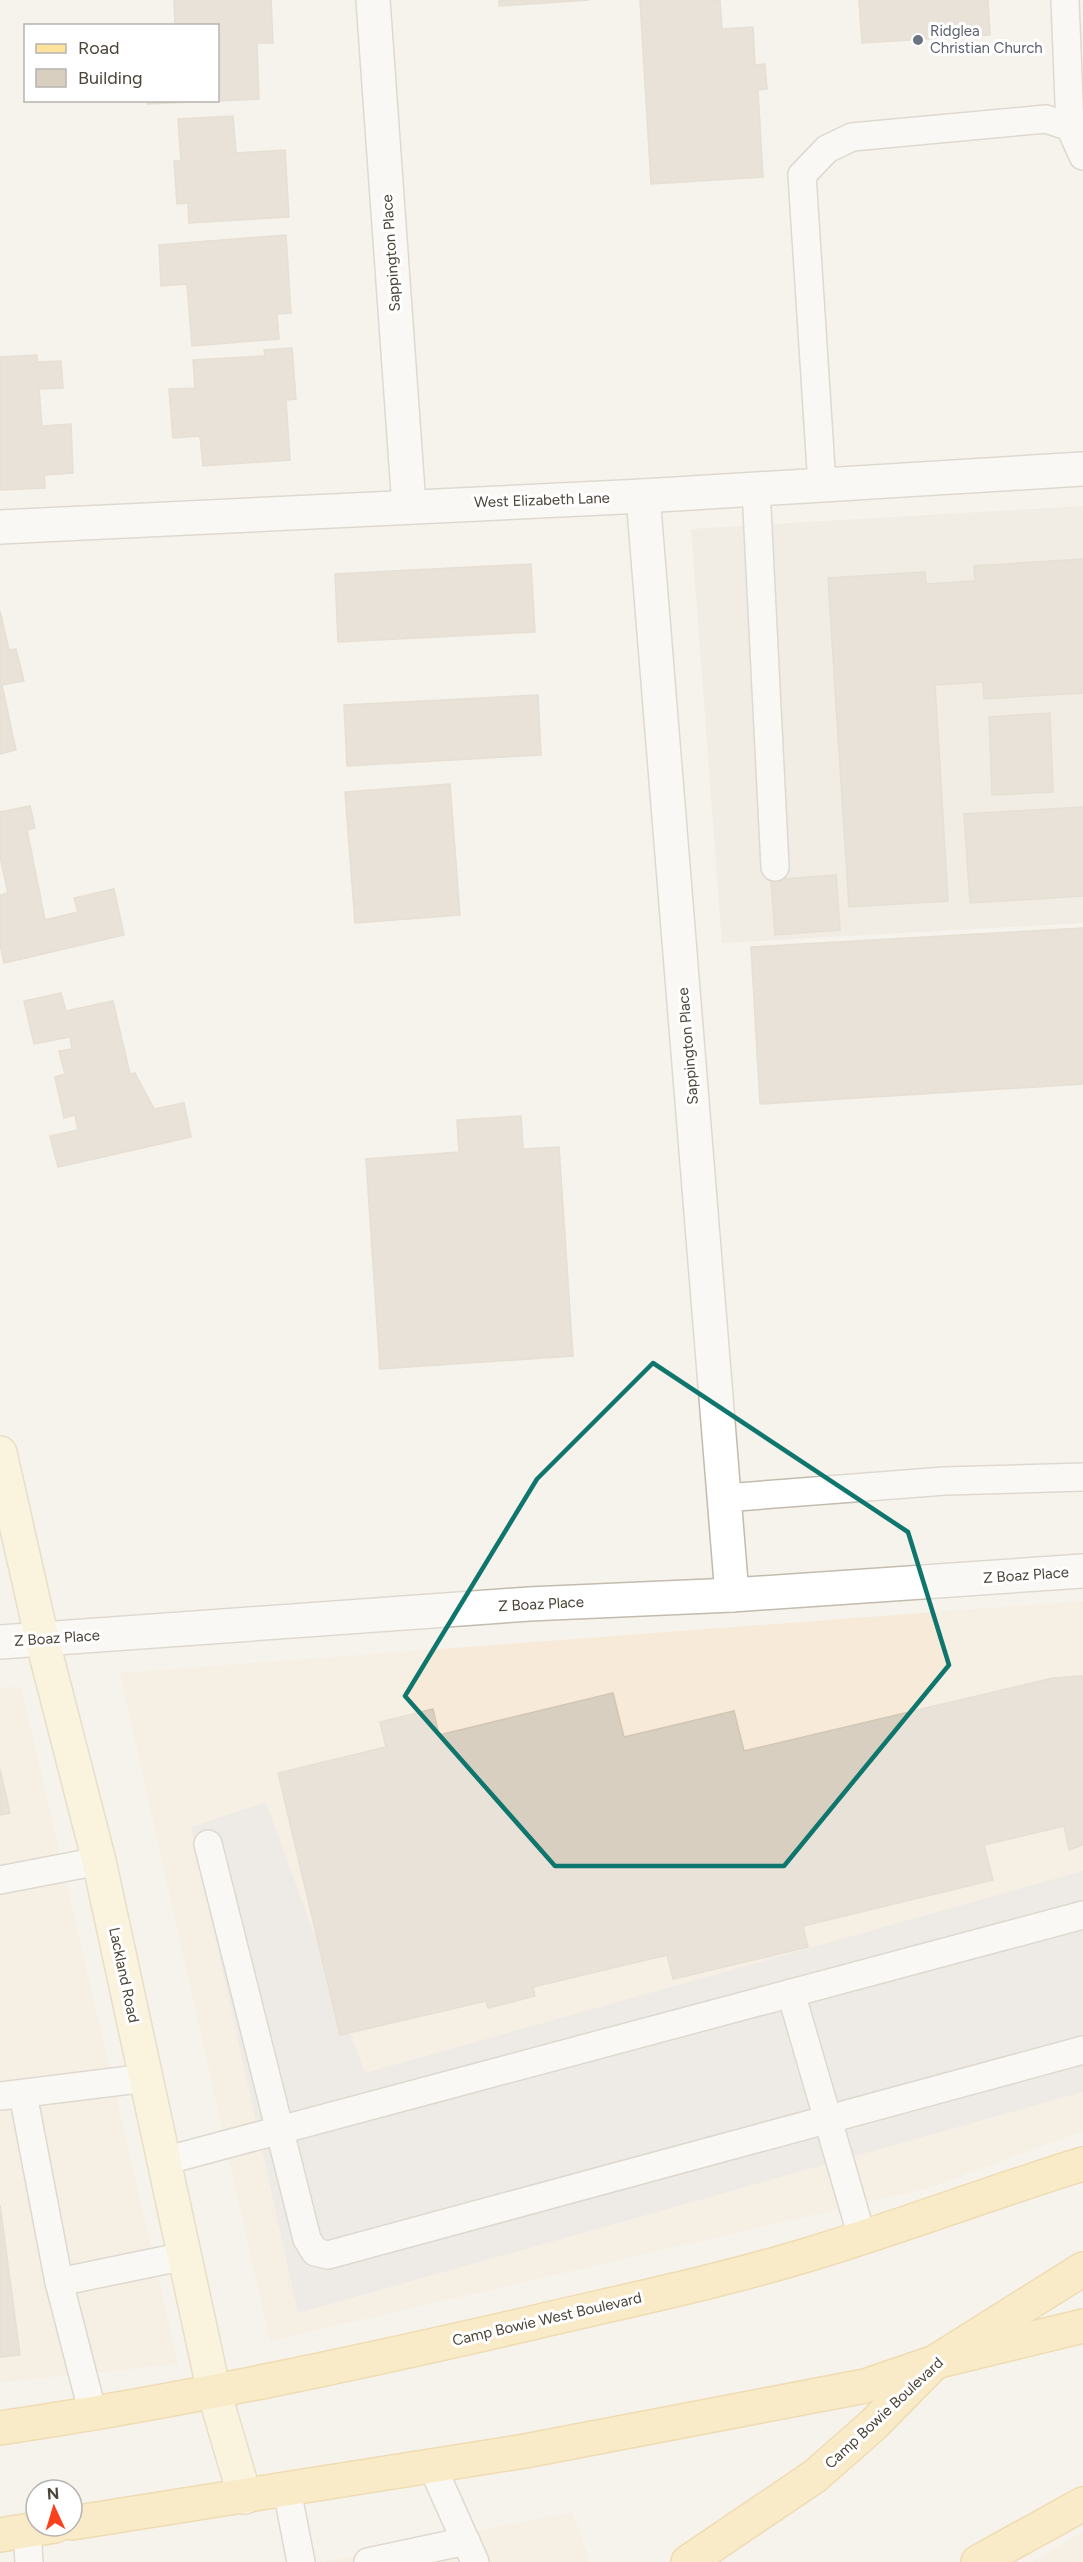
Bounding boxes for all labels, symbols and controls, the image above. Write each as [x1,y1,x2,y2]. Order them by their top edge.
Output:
place label: Ridglea Christian Church [930,22,1043,57]
legend [24,24,219,102]
marker: Ridglea Christian Church [911,33,925,47]
text: Road [78,37,119,59]
text: Building [78,67,143,89]
street label: Sappington Place [378,194,404,312]
street label: West Elizabeth Lane [474,489,610,511]
street label: Sappington Place [674,987,702,1105]
street label: Z Boaz Place [983,1563,1069,1587]
street label: Z Boaz Place [498,1593,584,1615]
street label: Z Boaz Place [14,1626,100,1650]
street label: Lackland Road [105,1926,143,2024]
street label: Camp Bowie West Boulevard [451,2288,643,2350]
street label: Camp Bowie Boulevard [821,2353,947,2473]
north arrow [24,2478,84,2538]
text: N [46,2484,60,2503]

